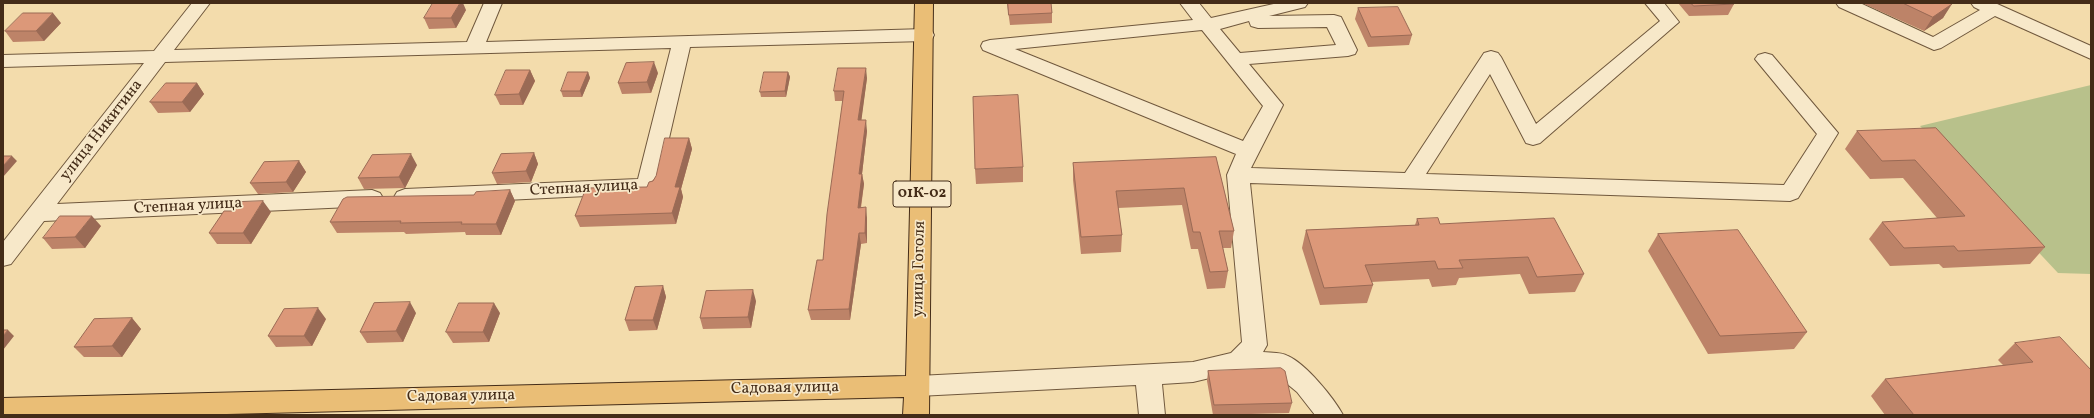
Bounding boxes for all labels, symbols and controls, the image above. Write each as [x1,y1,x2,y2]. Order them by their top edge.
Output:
street label: улица Никитина [57,77,147,185]
street label: Степная улица [529,177,639,201]
road number: 01К-02 [893,181,951,207]
street label: Степная улица [133,195,243,219]
street label: улица Гоголя [910,221,930,317]
street label: Садовая улица [731,378,839,400]
street label: Садовая улица [407,386,515,408]

